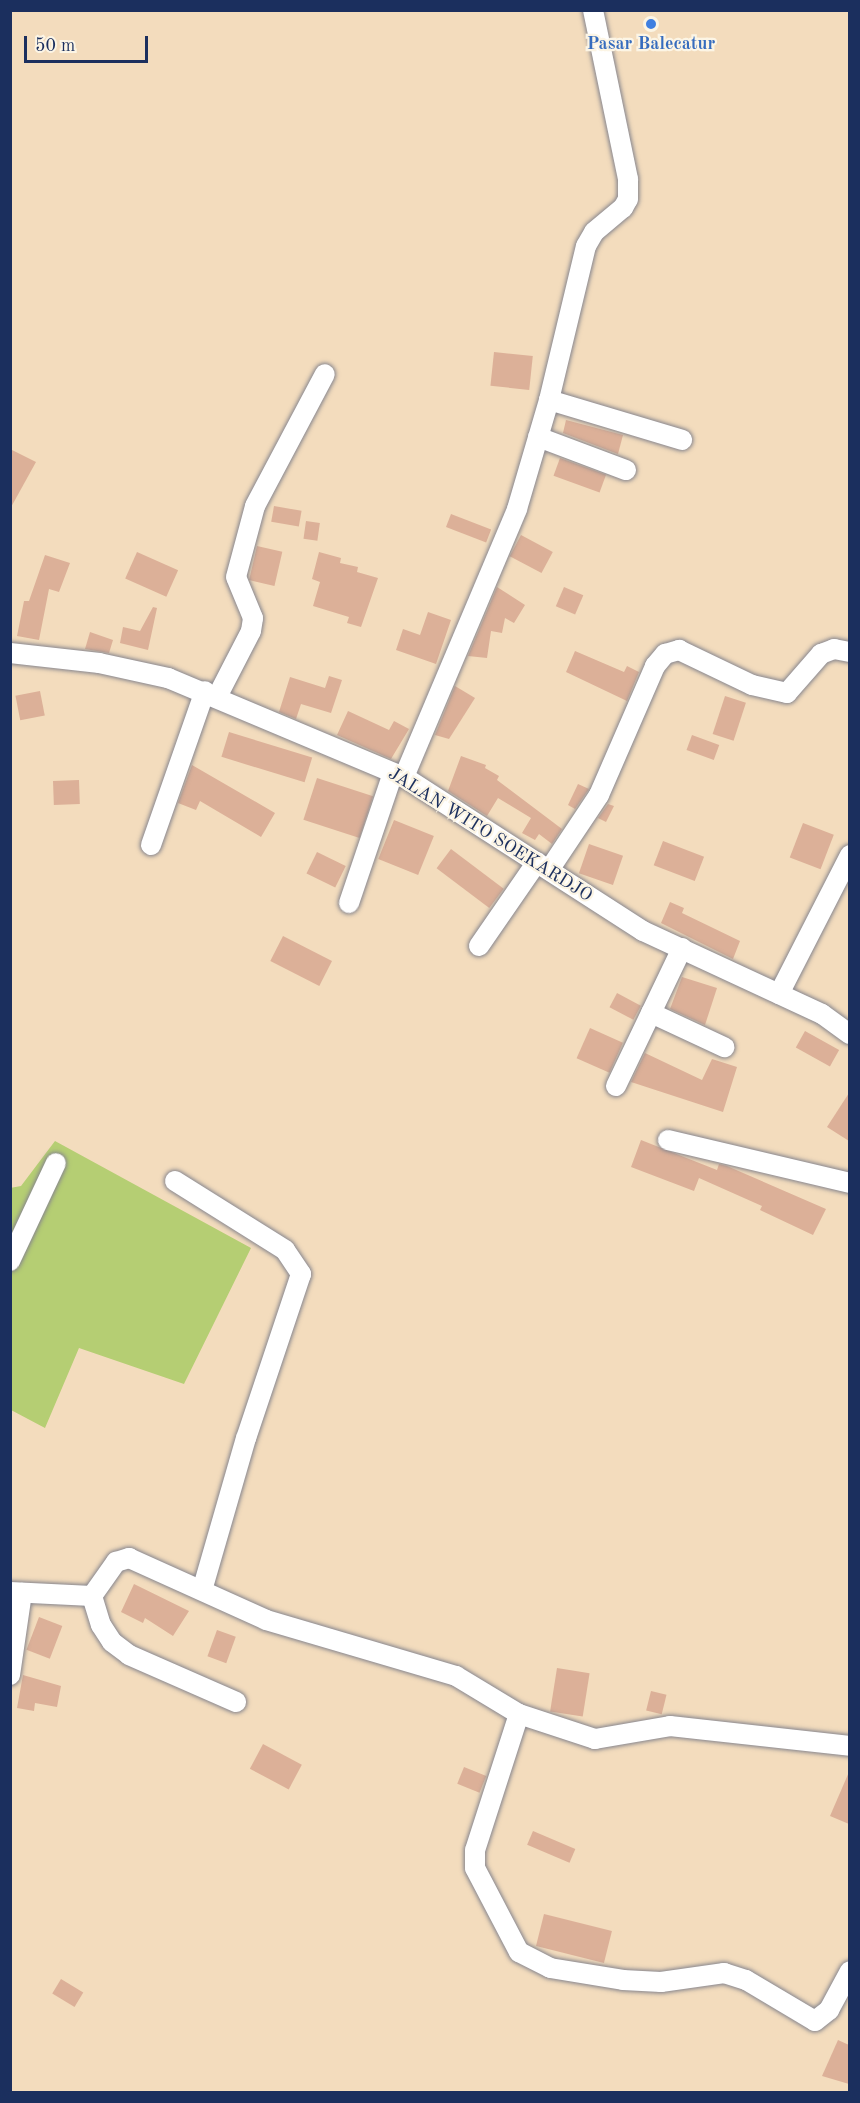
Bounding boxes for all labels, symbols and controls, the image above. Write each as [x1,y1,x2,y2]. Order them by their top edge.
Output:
marker: Pasar Balecatur [644,17,658,31]
scale bar [27,24,152,62]
place label: Pasar Balecatur [587,33,715,55]
text: 50 m [35,37,75,55]
street label: JALAN WITO SOEKARDJO [384,763,596,907]

